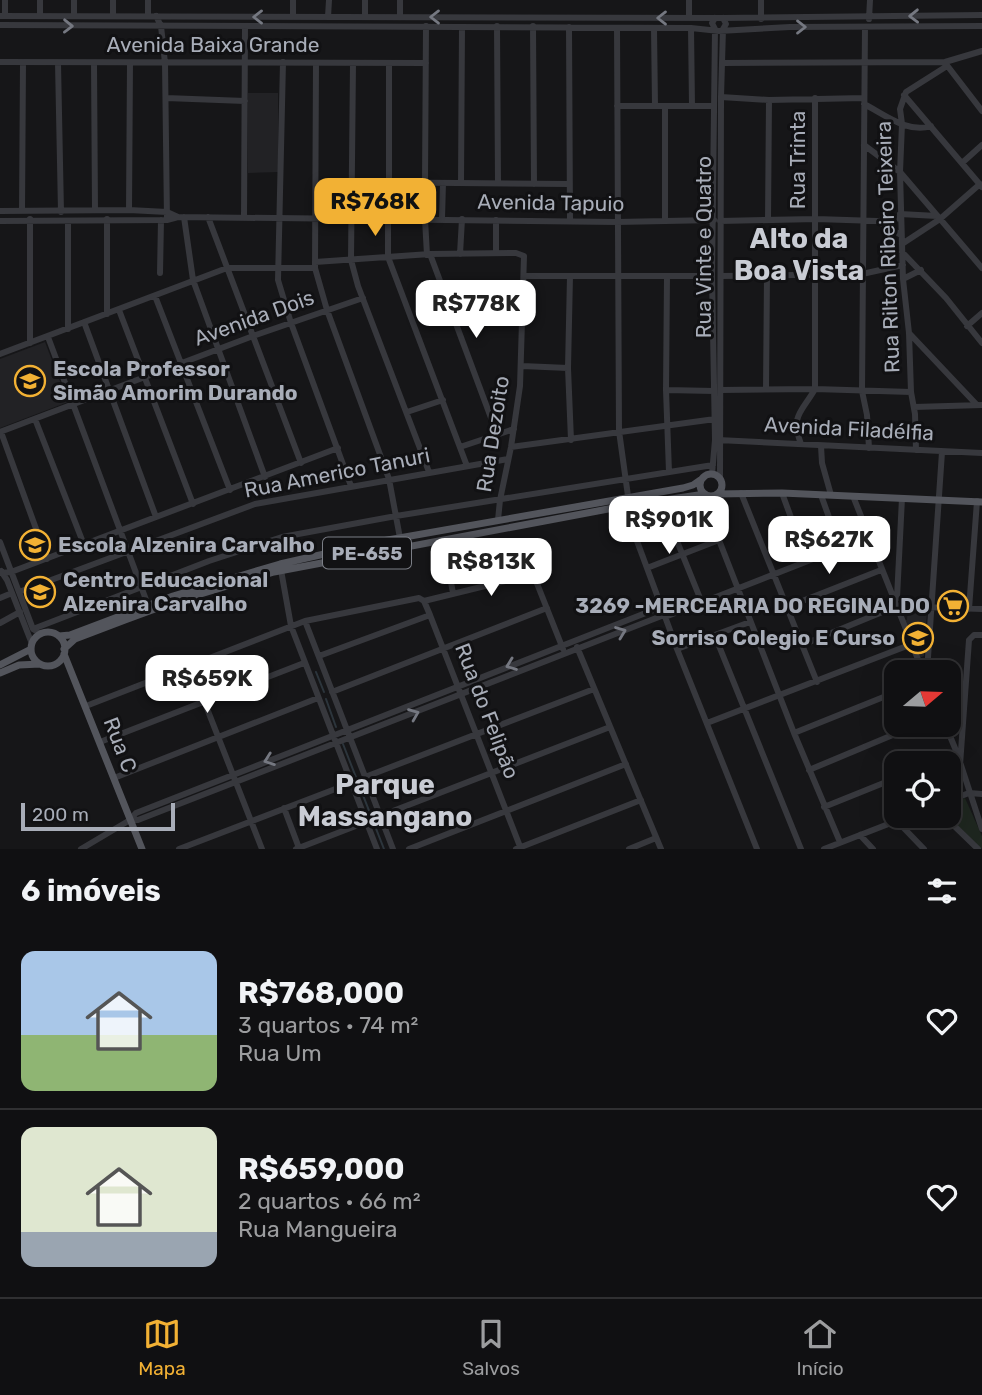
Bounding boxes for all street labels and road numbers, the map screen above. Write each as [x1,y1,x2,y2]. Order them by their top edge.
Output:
street label: Avenida Baixa Grande [107,32,319,57]
street label: Rua Trinta [785,111,810,209]
street label: Rua Rilton Ribeiro Teixeira [871,121,904,373]
street label: Rua Vinte e Quatro [691,156,716,338]
street label: Avenida Tapuio [477,189,625,216]
street label: Avenida Dois [190,284,317,351]
street label: Rua Dezoito [471,374,514,494]
street label: Avenida Filadélfia [763,412,935,445]
street label: Rua Americo Tanuri [242,442,432,503]
road number: PE-655 [323,538,411,568]
street label: Rua do Felipão [450,640,525,782]
street label: Rua C [99,714,142,776]

